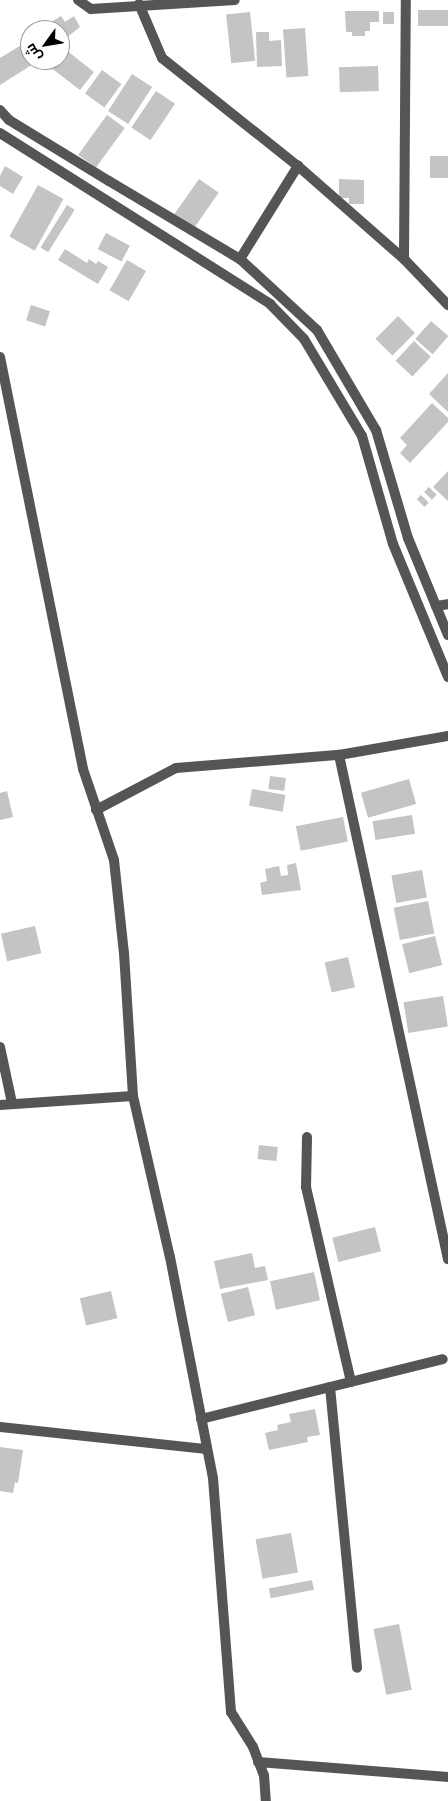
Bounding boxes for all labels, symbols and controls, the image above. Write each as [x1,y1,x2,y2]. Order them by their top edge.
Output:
north arrow [20,20,70,70]
text: ش [21,41,45,65]

